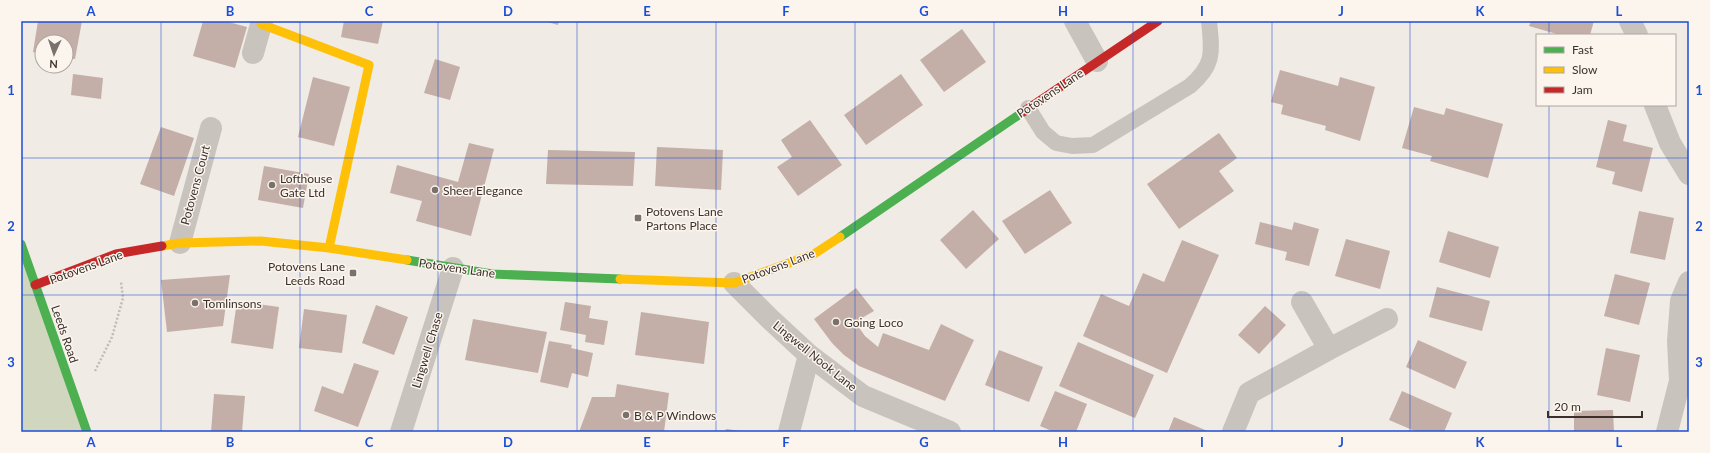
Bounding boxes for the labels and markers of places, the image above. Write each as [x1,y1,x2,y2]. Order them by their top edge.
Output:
place label: Lofthouse Gate Ltd [280,171,332,200]
marker: Lofthouse Gate Ltd [267,180,277,190]
place label: Sheer Elegance [443,183,523,198]
marker: Sheer Elegance [430,185,440,195]
place label: Potovens Lane Partons Place [646,204,723,233]
marker: Potovens Lane Partons Place [633,213,643,223]
place label: Potovens Lane Leeds Road [268,259,345,288]
marker: Potovens Lane Leeds Road [348,268,358,278]
place label: Tomlinsons [203,296,262,311]
marker: Tomlinsons [190,298,200,308]
place label: Going Loco [844,315,904,330]
marker: Going Loco [831,317,841,327]
place label: B & P Windows [634,408,716,423]
marker: B & P Windows [621,410,631,420]

